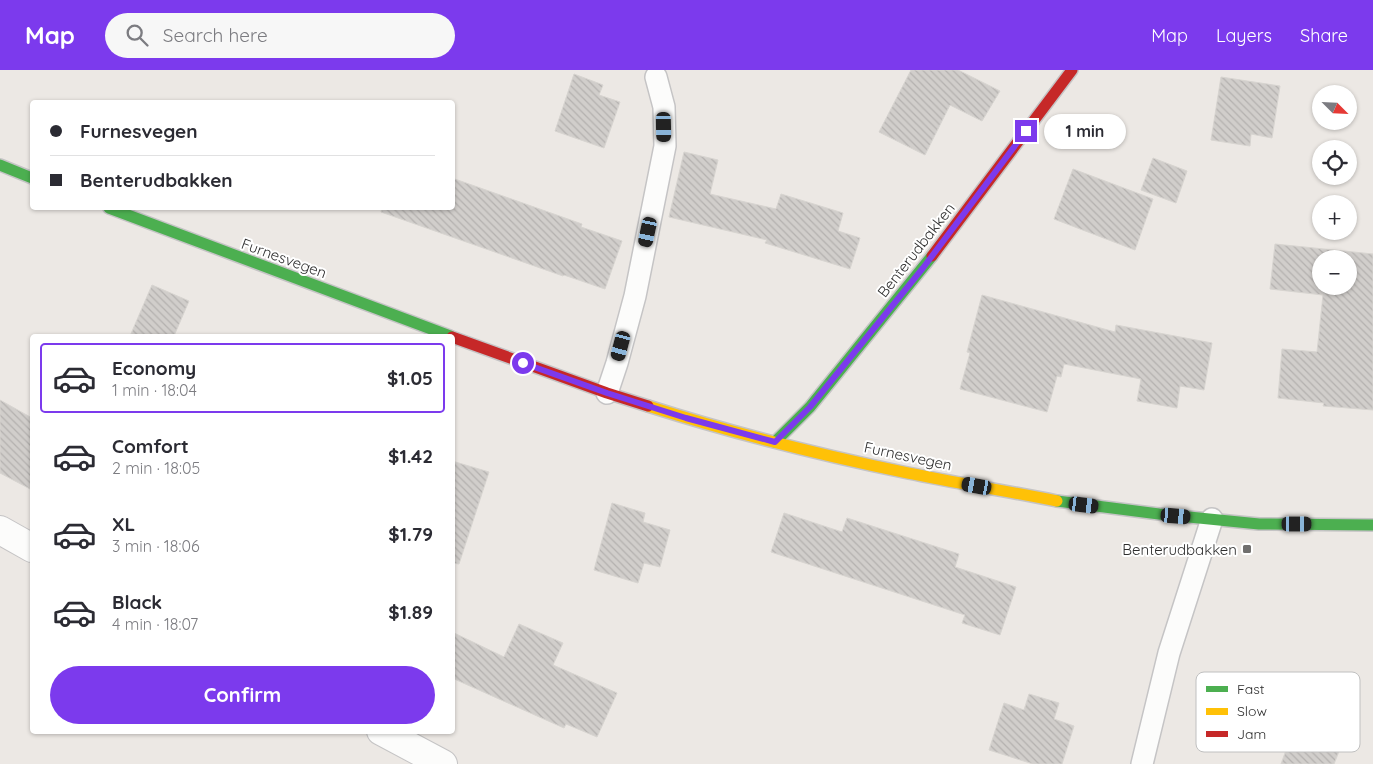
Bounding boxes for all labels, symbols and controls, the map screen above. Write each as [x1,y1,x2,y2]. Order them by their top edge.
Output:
search box [105,13,455,58]
text: Map [25,20,75,50]
icon: search [123,21,151,49]
text: Search here [163,23,268,47]
text: Map [1151,24,1188,47]
text: Layers [1216,24,1272,47]
text: Share [1300,24,1348,47]
north arrow [1312,85,1358,130]
map controls [1312,85,1357,295]
car [656,112,671,142]
callout: 1 min [1044,114,1126,148]
text: Furnesvegen [80,119,197,143]
route end [1015,120,1037,142]
text: 1 min [1066,121,1104,141]
button: locate [1312,140,1357,185]
text: Benterudbakken [80,168,233,192]
button: + [1312,195,1357,240]
street label: Benterudbakken [873,199,959,301]
car [637,216,658,248]
street label: Furnesvegen [239,234,329,282]
button: − [1312,250,1357,295]
car [609,330,632,362]
route start [512,352,534,374]
icon: car [52,356,97,401]
text: Economy [112,356,196,380]
text: $1.05 [387,366,433,390]
text: 1 min · 18:04 [112,380,197,400]
icon: car [52,434,97,479]
text: Comfort [112,434,189,458]
street label: Furnesvegen [862,437,954,475]
text: $1.42 [388,444,433,468]
text: 2 min · 18:05 [112,458,200,478]
car [960,476,993,496]
car [1068,496,1099,514]
car [1160,507,1191,525]
icon: car [52,512,97,557]
text: XL [112,512,135,536]
car [1282,517,1312,532]
text: $1.79 [388,522,433,546]
text: 3 min · 18:06 [112,536,200,556]
place label: Benterudbakken [1122,540,1237,559]
marker: Benterudbakken [1241,543,1253,555]
icon: car [52,590,97,635]
text: Black [112,590,162,614]
text: $1.89 [388,600,433,624]
text: 4 min · 18:07 [112,614,198,634]
button: Confirm [50,666,435,724]
legend [1196,672,1360,752]
text: Fast [1237,680,1265,698]
text: Slow [1237,702,1267,720]
text: Jam [1237,725,1266,743]

